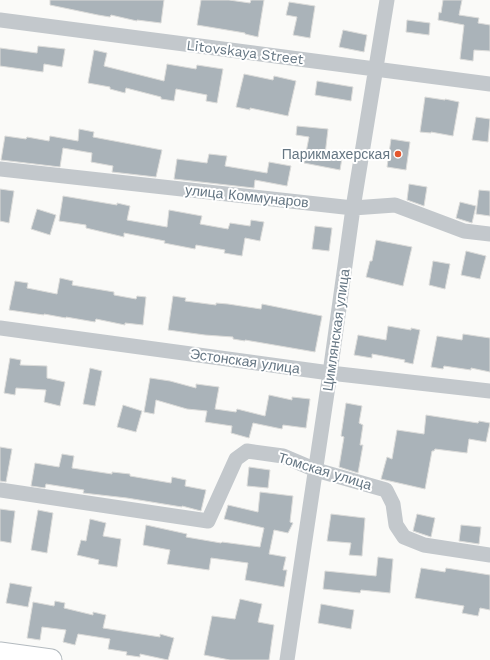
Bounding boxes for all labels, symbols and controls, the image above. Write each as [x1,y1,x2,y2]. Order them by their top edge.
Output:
street label: Litovskaya Street [186,37,305,67]
place label: Парикмахерская [282,146,390,162]
marker: Парикмахерская [393,149,403,159]
street label: улица Коммунаров [184,182,310,210]
street label: Цимлянская улица [319,268,353,392]
street label: Эстонская улица [189,345,301,377]
street label: Томская улица [276,449,374,493]

